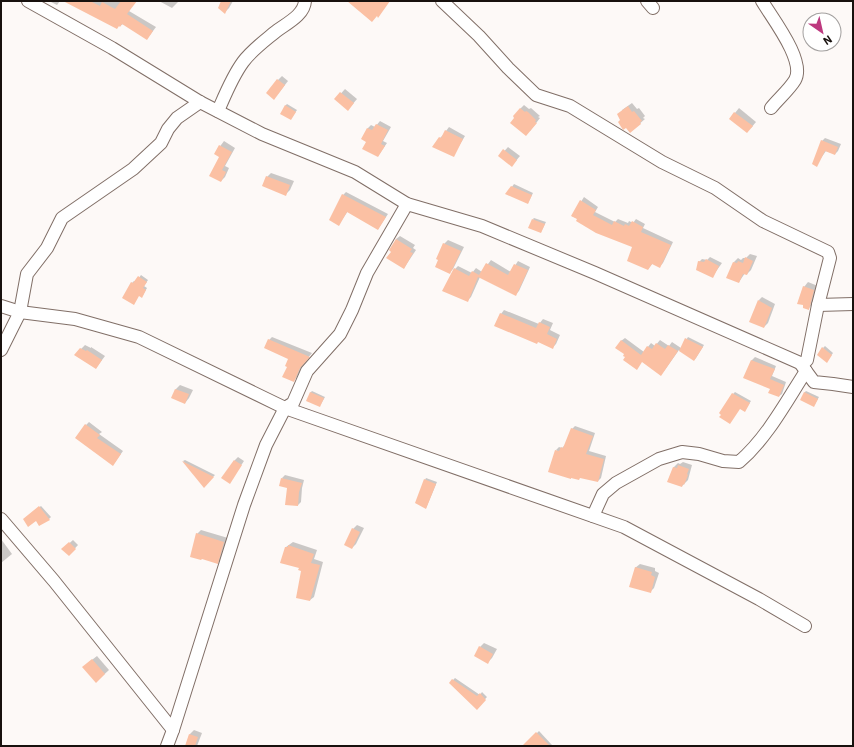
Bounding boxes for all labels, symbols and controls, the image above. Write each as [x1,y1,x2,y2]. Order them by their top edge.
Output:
north arrow [802,12,842,52]
text: N [820,32,835,48]

